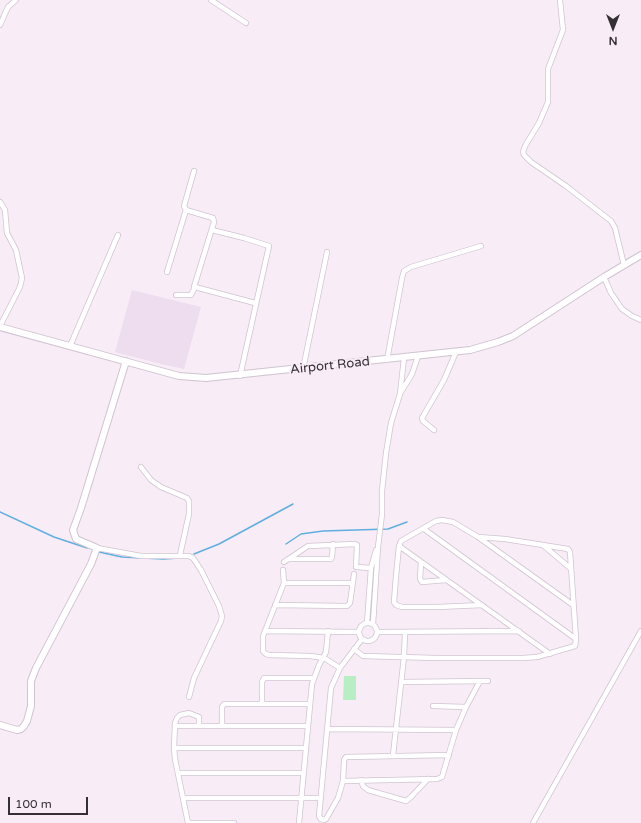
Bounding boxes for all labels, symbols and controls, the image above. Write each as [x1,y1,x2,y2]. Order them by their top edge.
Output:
north arrow [593,8,633,48]
text: N [609,34,617,47]
street label: Airport Road [289,354,371,378]
scale bar [10,789,90,815]
text: 100 m [15,797,52,811]

